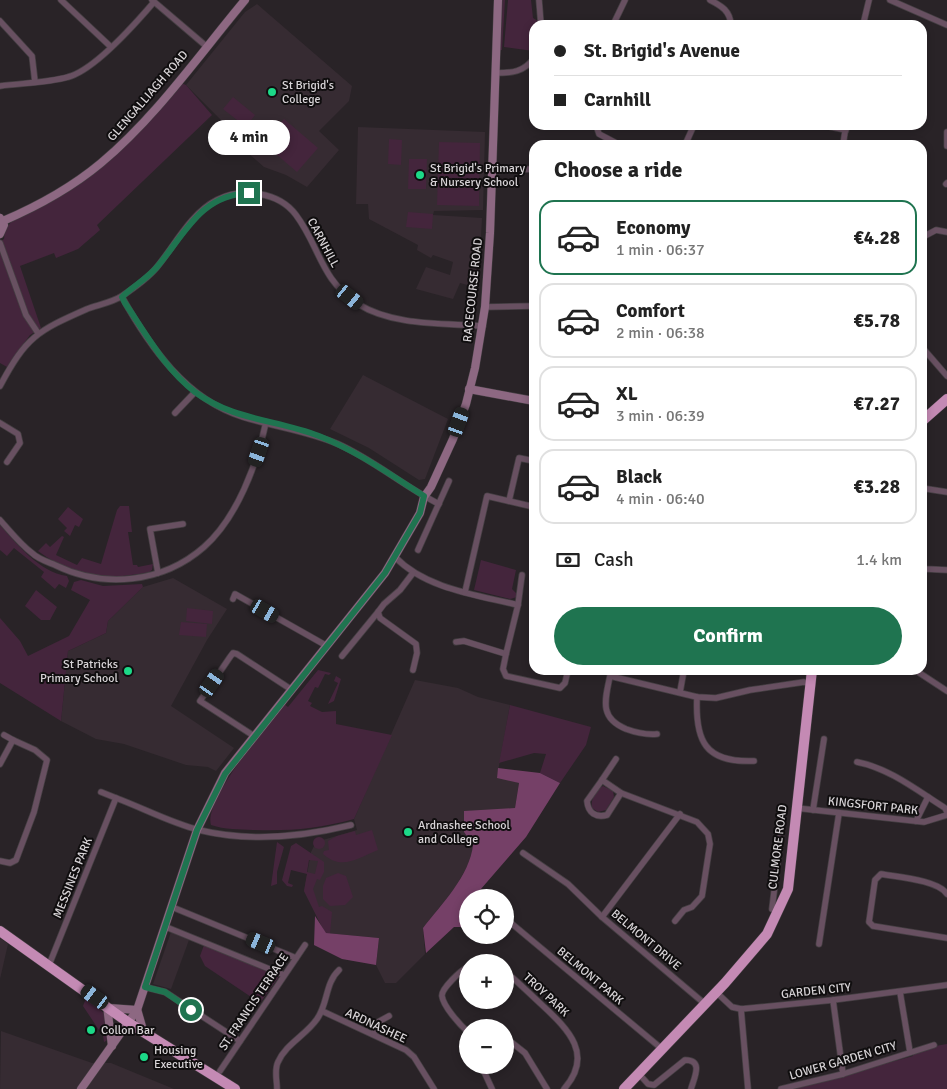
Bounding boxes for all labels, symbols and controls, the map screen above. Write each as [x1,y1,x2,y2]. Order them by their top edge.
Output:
text: St. Brigid's Avenue [584,39,740,63]
street label: GLENGALLIAGH ROAD [105,47,192,144]
place label: St Brigid's College [282,78,334,107]
marker: St Brigid's College [266,86,278,98]
text: Carnhill [584,88,651,112]
callout: 4 min [208,120,290,156]
text: 4 min [230,127,268,147]
text: Choose a ride [554,156,682,183]
place label: St Brigid's Primary & Nursery School [430,161,526,190]
marker: St Brigid's Primary & Nursery School [414,169,426,181]
route end [238,182,260,204]
icon: car [556,215,601,260]
street label: CARNHILL [304,216,342,270]
text: Economy [616,216,690,240]
text: €4.28 [854,226,900,250]
street label: RACECOURSE ROAD [460,237,486,343]
text: 1 min · 06:37 [616,240,705,260]
car [333,282,366,312]
icon: car [556,298,601,343]
text: Comfort [616,299,685,323]
text: €5.78 [854,309,900,333]
text: 2 min · 06:38 [616,323,705,343]
icon: car [556,381,601,426]
text: XL [616,382,638,406]
text: €7.27 [854,392,900,416]
car [446,405,471,439]
text: 3 min · 06:39 [616,406,705,426]
car [247,435,270,469]
icon: car [556,464,601,509]
text: Black [616,465,662,489]
text: €3.28 [854,475,900,499]
text: 4 min · 06:40 [616,489,705,509]
icon: cash [554,546,582,574]
text: Cash [594,548,634,572]
text: 1.4 km [856,550,902,570]
car [248,597,281,625]
button: Confirm [554,607,902,665]
place label: St Patricks Primary School [40,657,118,686]
marker: St Patricks Primary School [122,665,134,677]
car [197,666,226,700]
street label: KINGSFORT PARK [827,794,919,818]
street label: CULMORE ROAD [765,803,791,890]
place label: Ardnashee School and College [418,818,510,847]
marker: Ardnashee School and College [402,826,414,838]
street label: MESSINES PARK [50,836,96,920]
map controls [459,889,514,1074]
button: locate [459,889,514,944]
street label: BELMONT DRIVE [608,906,684,974]
car [244,930,277,956]
street label: BELMONT PARK [554,944,626,1008]
street label: ST. FRANCIS TERRACE [216,950,292,1054]
button: + [459,954,514,1009]
street label: TROY PARK [520,970,572,1020]
street label: GARDEN CITY [780,980,852,1002]
car [78,982,111,1012]
route start [180,999,202,1021]
street label: ARDNASHEE [343,1005,409,1047]
button: − [459,1019,514,1074]
place label: Collon Bar [101,1023,155,1038]
marker: Collon Bar [85,1024,97,1036]
street label: LOWER GARDEN CITY [788,1038,898,1084]
place label: Housing Executive [154,1043,203,1072]
marker: Housing Executive [138,1051,150,1063]

